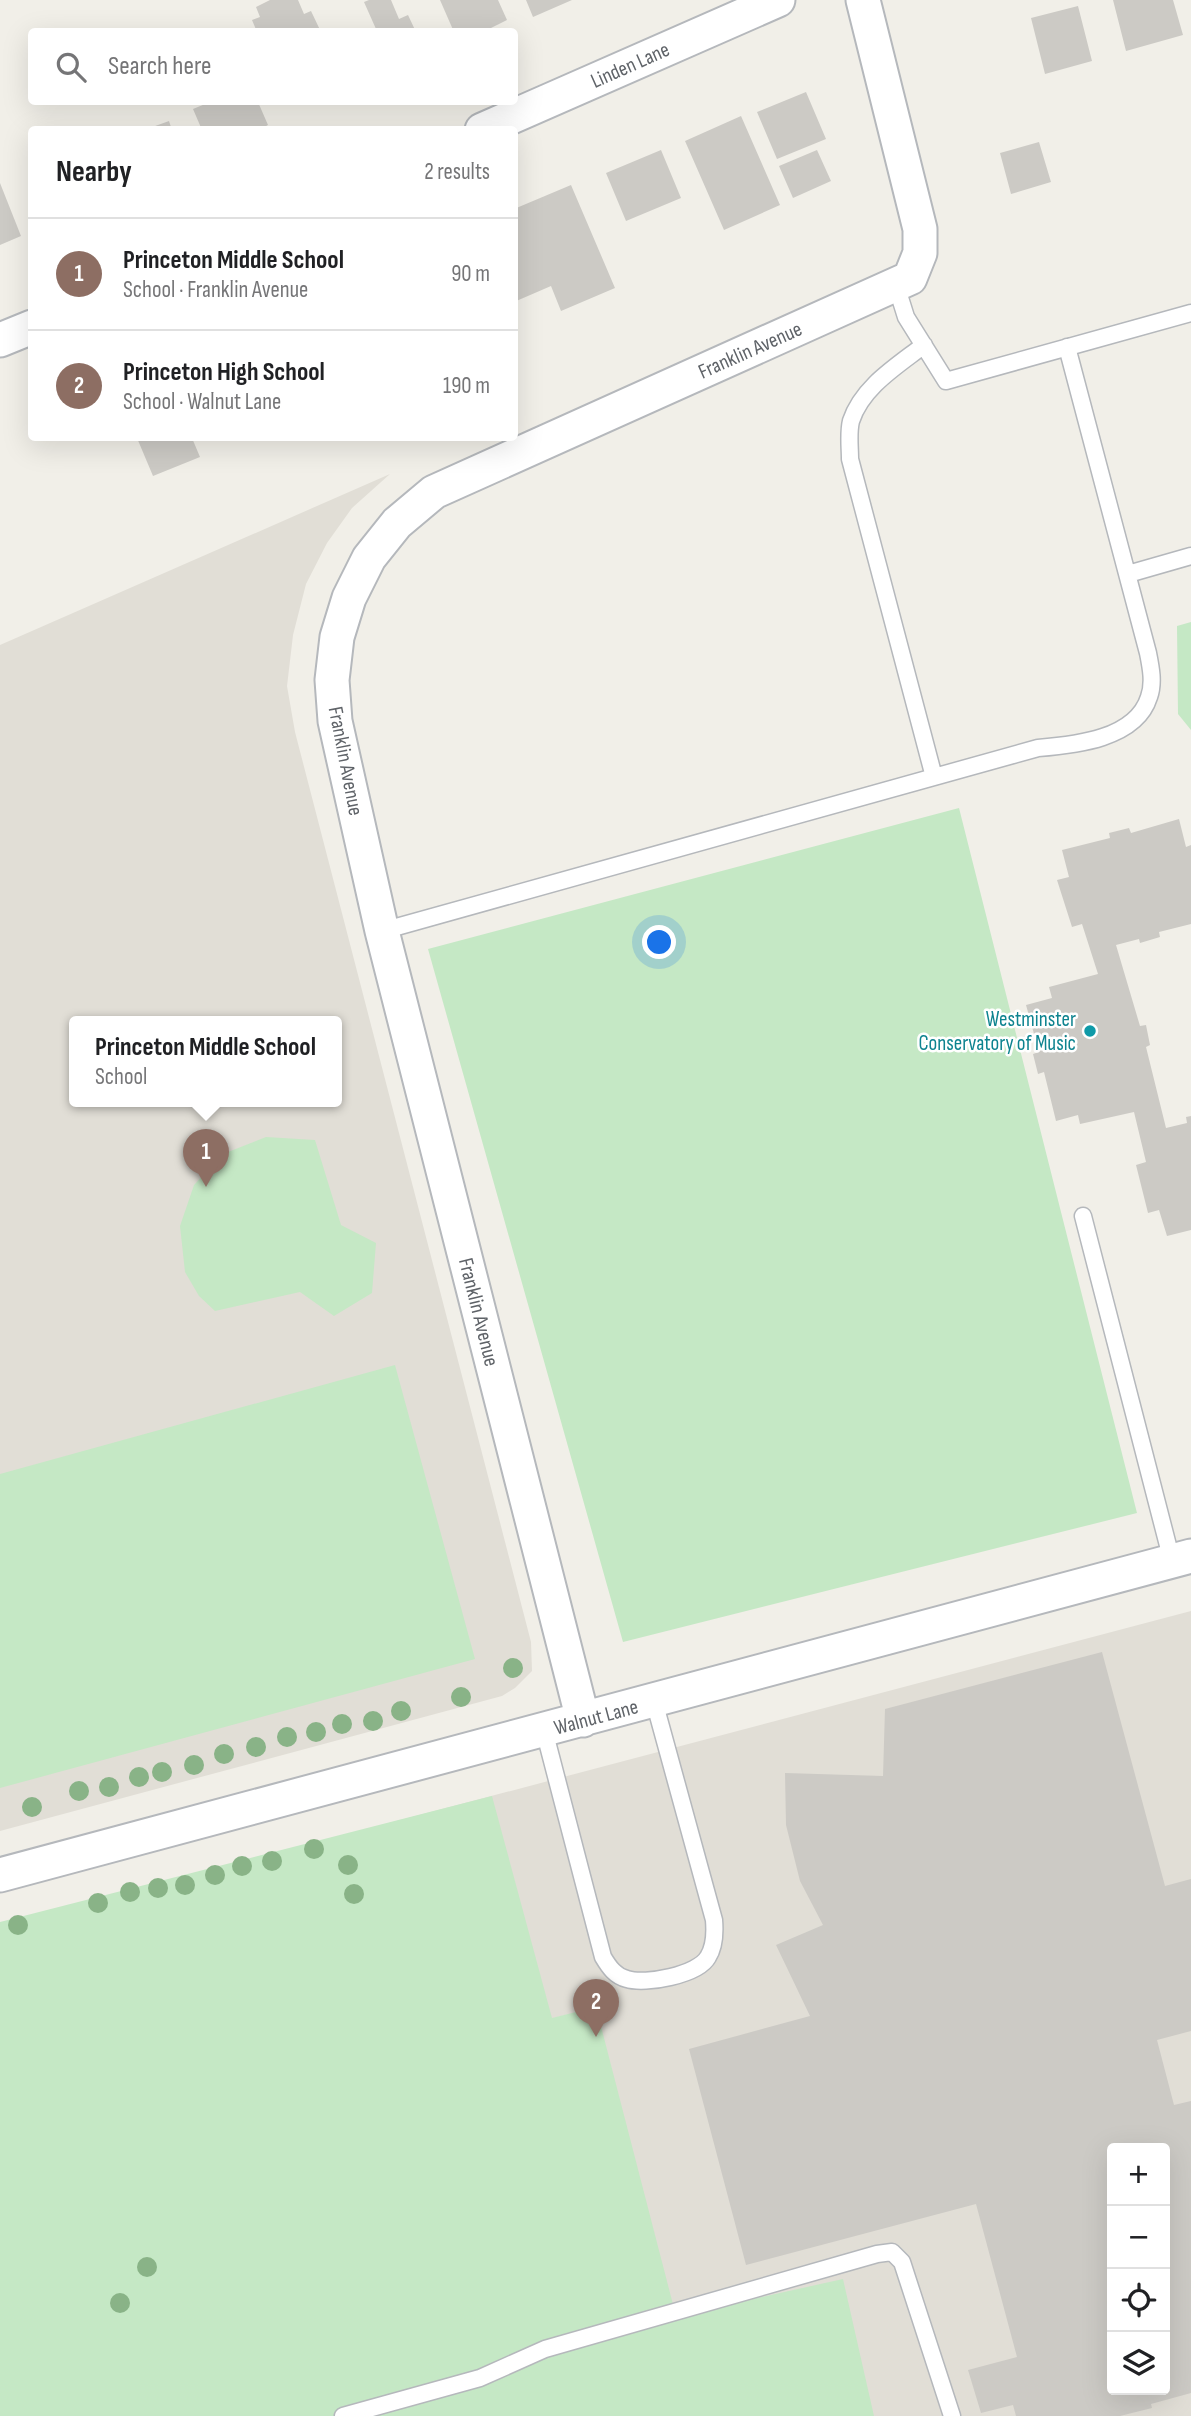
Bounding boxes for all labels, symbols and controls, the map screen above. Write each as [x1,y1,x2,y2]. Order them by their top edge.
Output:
search box [28,28,518,105]
street label: Linden Lane [587,37,673,94]
icon: search [52,48,90,86]
text: Search here [108,51,211,82]
text: Nearby [56,154,132,190]
text: 2 results [424,158,490,186]
text: Princeton Middle School [123,245,344,276]
text: 1 [74,260,84,288]
text: 90 m [451,260,490,288]
text: School · Franklin Avenue [123,276,308,304]
street label: Franklin Avenue [695,317,806,384]
text: Princeton High School [123,357,325,388]
text: 2 [74,372,84,400]
text: 190 m [443,372,490,400]
text: School · Walnut Lane [123,388,281,416]
street label: Franklin Avenue [323,704,368,818]
your location [642,925,676,959]
place label: Westminster Conservatory of Music [918,1007,1076,1056]
popup [69,1016,342,1107]
marker: Westminster Conservatory of Music [1082,1023,1098,1039]
text: Princeton Middle School [95,1032,316,1063]
text: School [95,1063,147,1091]
pin: 1 [183,1129,229,1187]
street label: Franklin Avenue [453,1255,504,1369]
street label: Walnut Lane [551,1694,641,1741]
pin: 2 [573,1979,619,2037]
map controls [1107,2143,1170,2395]
button: + [1107,2143,1170,2206]
button: − [1107,2206,1170,2269]
button: locate [1107,2269,1170,2332]
button: layers [1107,2332,1170,2395]

